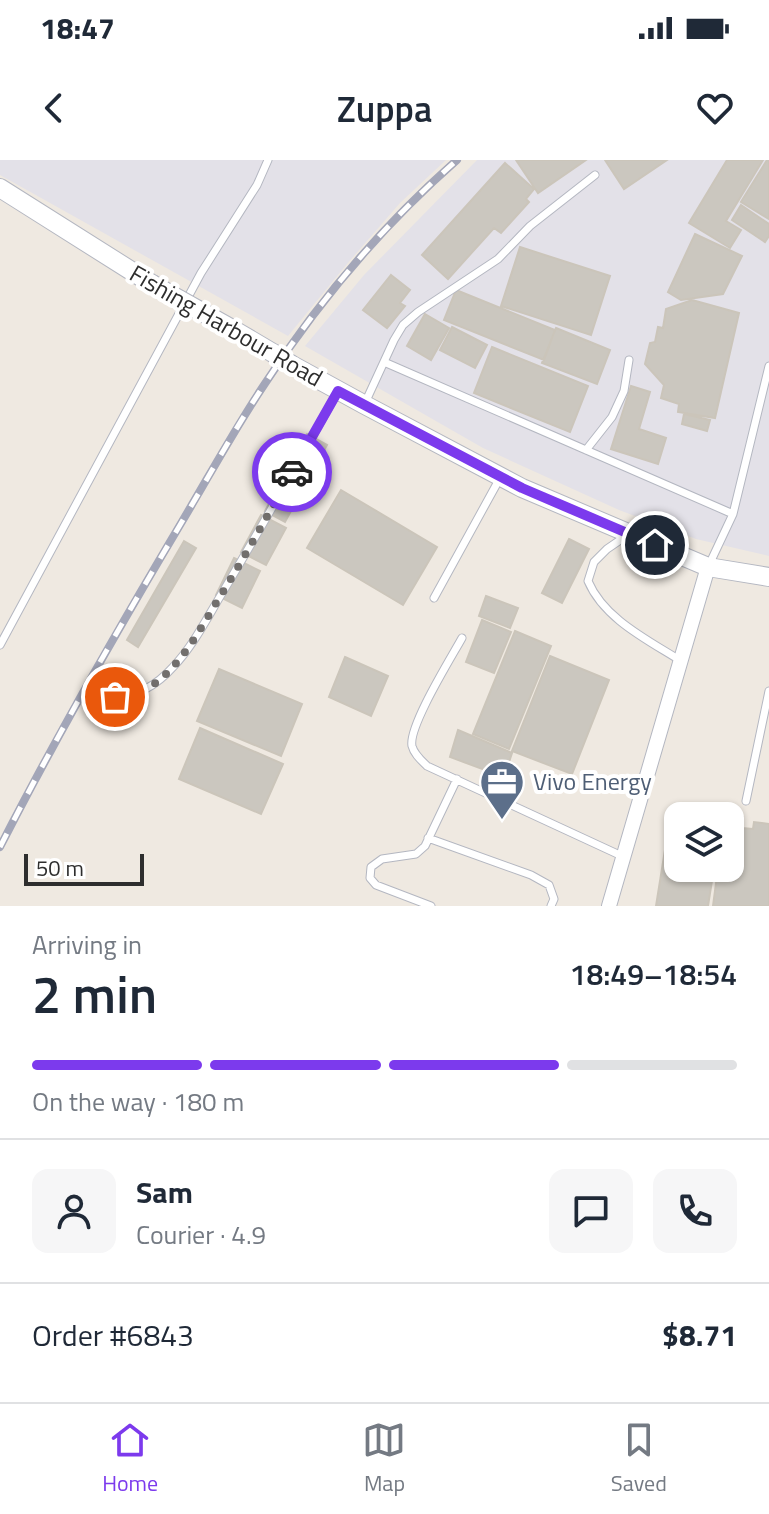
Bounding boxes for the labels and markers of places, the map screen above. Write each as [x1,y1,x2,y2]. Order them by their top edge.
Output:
pin [621,511,689,579]
pin [81,663,149,731]
office icon: Vivo Energy [478,758,526,821]
place label: Vivo Energy [533,763,652,799]

